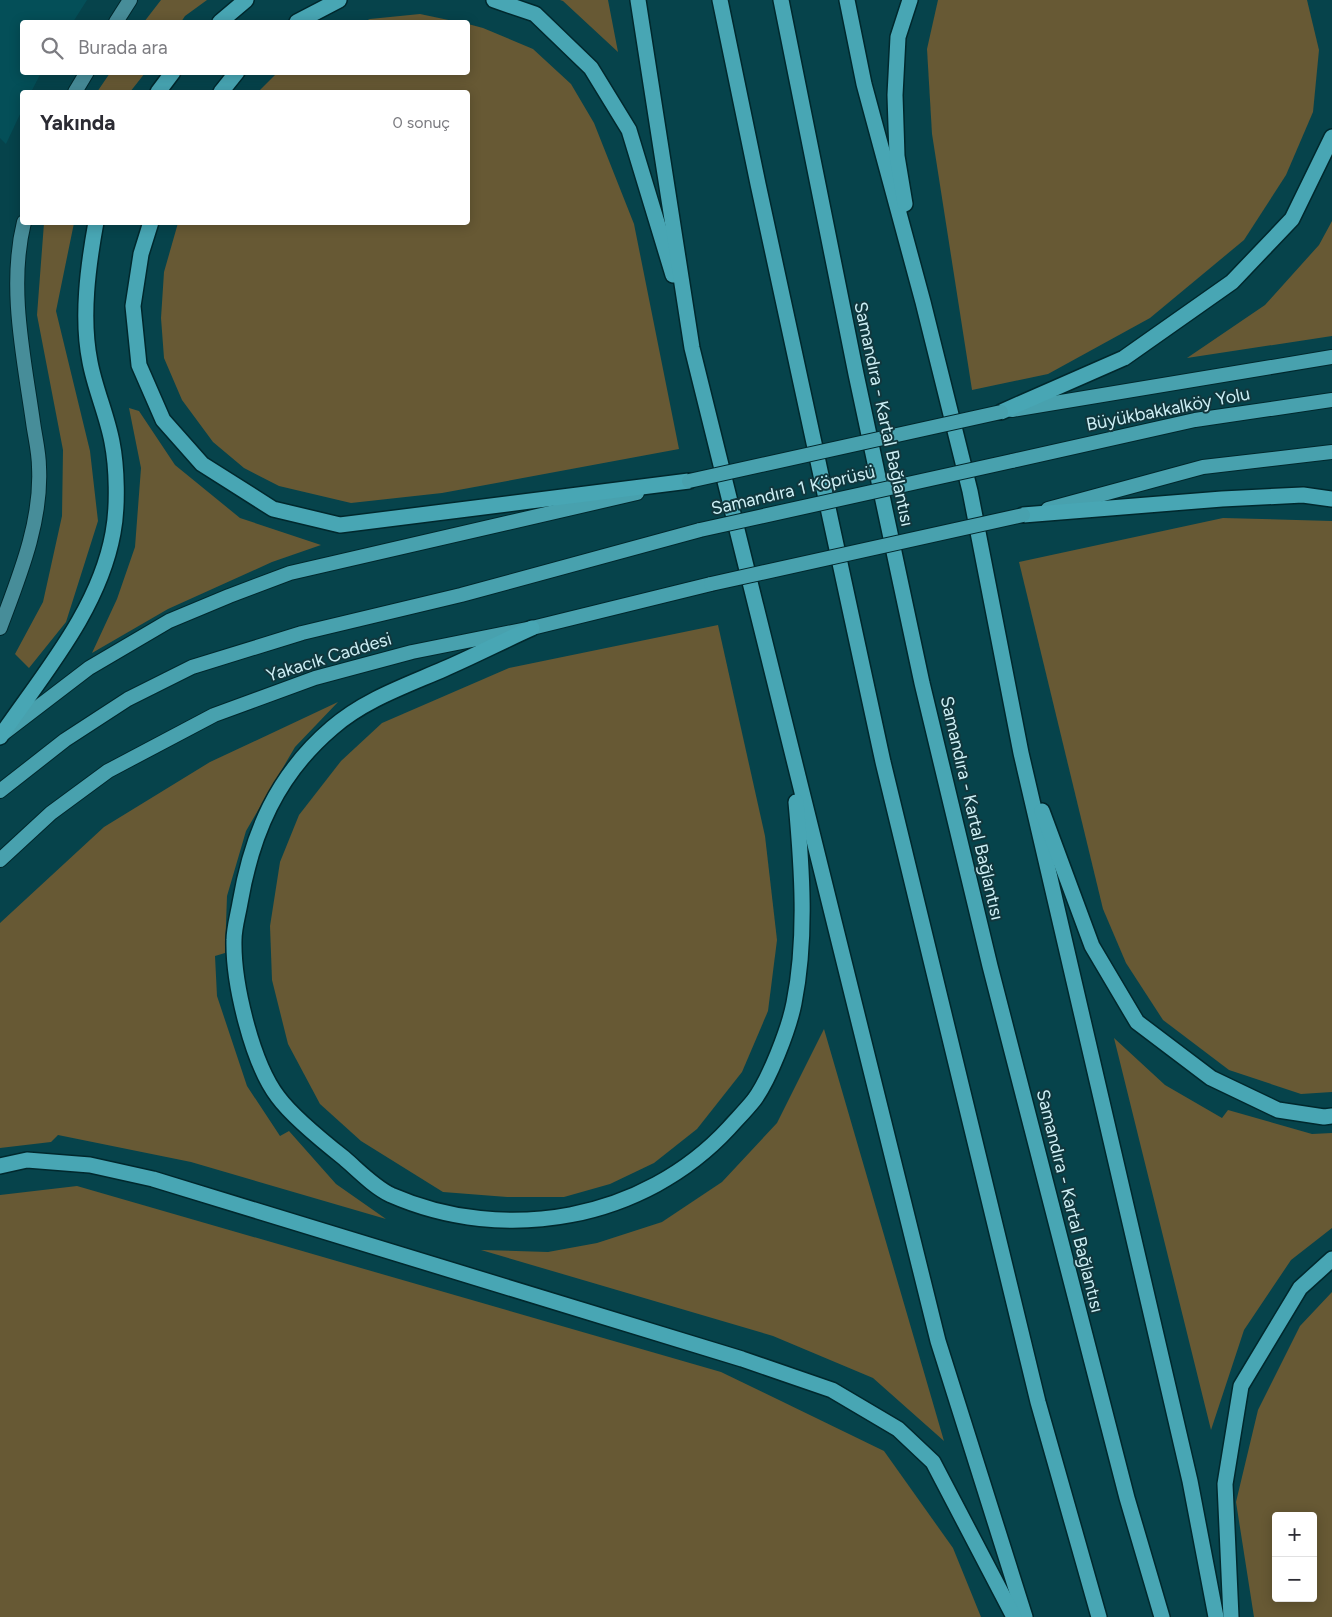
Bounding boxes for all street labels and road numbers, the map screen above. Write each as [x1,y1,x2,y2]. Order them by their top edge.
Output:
street label: Samandıra - Kartal Bağlantısı [849,300,919,528]
street label: Büyükbakkalköy Yolu [1084,382,1252,436]
street label: Samandıra 1 Köprüsü [709,460,877,520]
street label: Yakacık Caddesi [264,628,394,686]
street label: Samandıra - Kartal Bağlantısı [936,694,1008,922]
street label: Samandıra - Kartal Bağlantısı [1032,1087,1108,1315]

